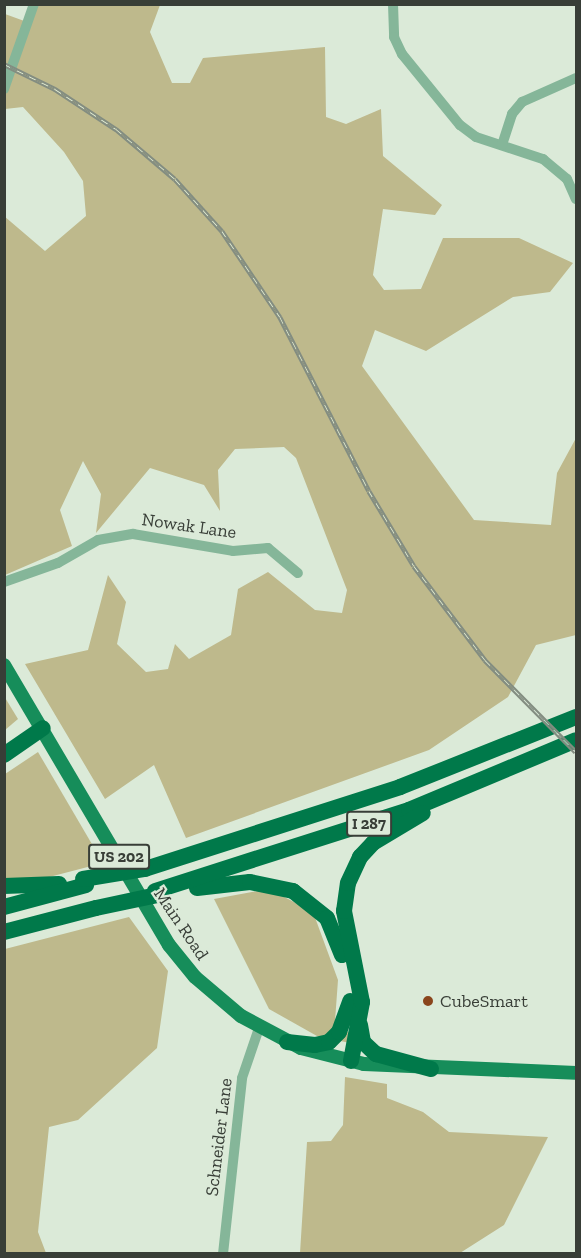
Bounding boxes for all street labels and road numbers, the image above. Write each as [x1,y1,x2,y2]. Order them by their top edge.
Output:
street label: Nowak Lane [140,509,238,543]
road number: I 287 [345,811,393,837]
road number: US 202 [88,844,150,870]
street label: Main Road [149,884,213,964]
street label: Schneider Lane [201,1077,237,1197]

